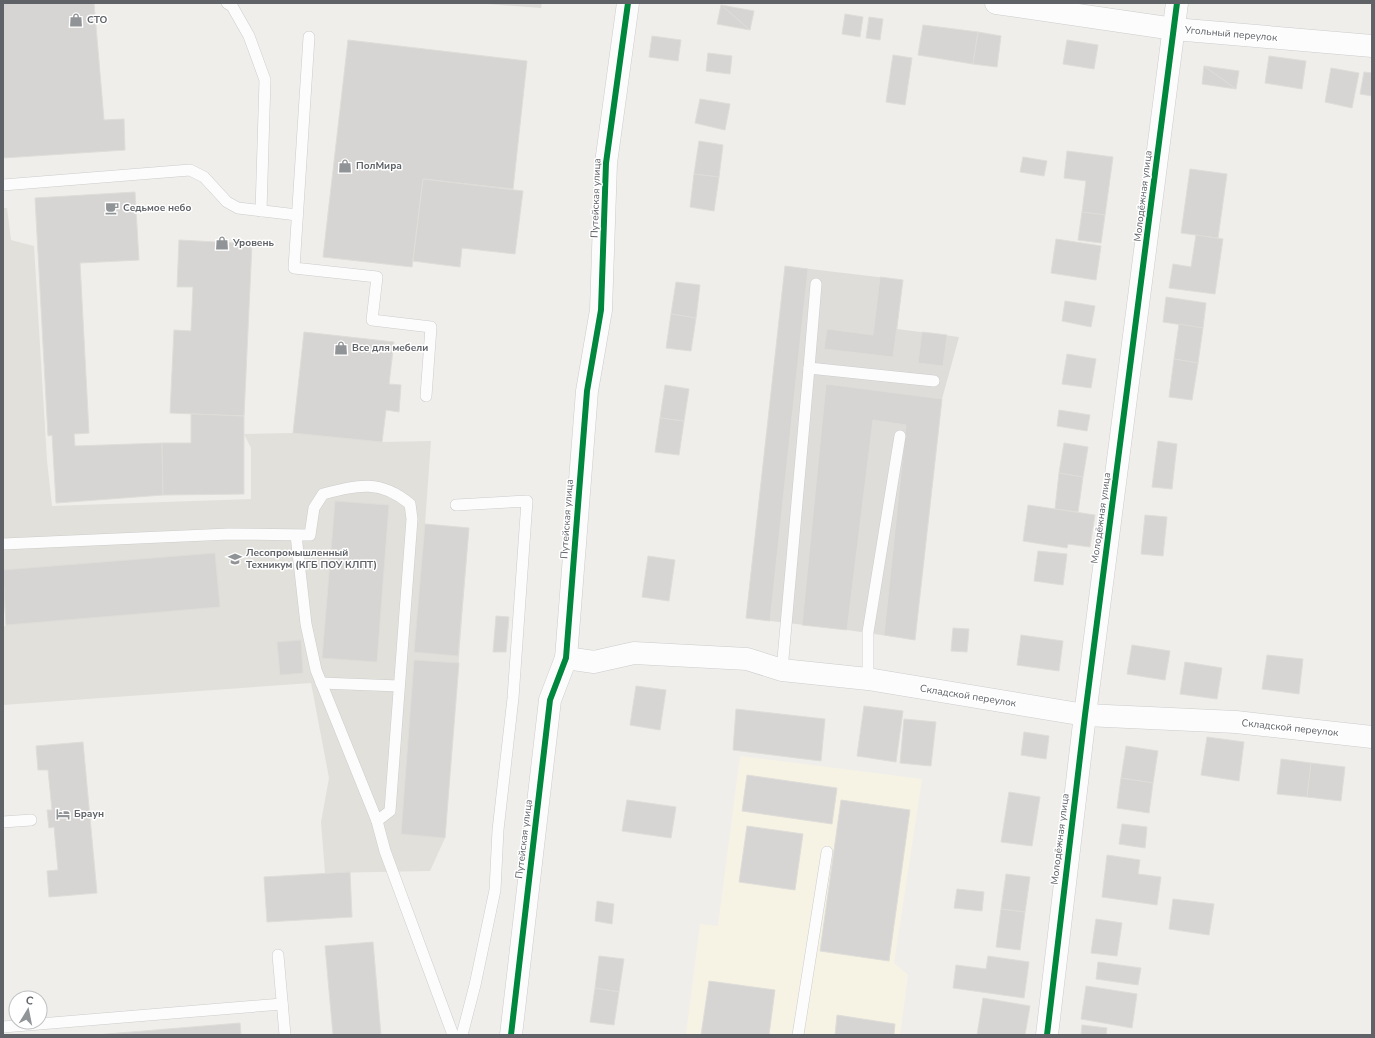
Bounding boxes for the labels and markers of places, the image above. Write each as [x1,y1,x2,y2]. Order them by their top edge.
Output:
shop icon: СТО [68,12,84,28]
place label: СТО [87,13,108,27]
shop icon: ПолМира [337,158,353,174]
place label: ПолМира [356,159,402,173]
cafe icon: Седьмое небо [104,200,120,216]
place label: Седьмое небо [123,201,192,215]
shop icon: Уровень [214,235,230,251]
place label: Уровень [232,236,274,250]
shop icon: Все для мебели [333,340,349,356]
place label: Все для мебели [352,341,428,355]
place label: Лесопромышленный Техникум (КГБ ПОУ КЛПТ) [246,546,377,572]
school or university icon: Лесопромышленный Техникум (КГБ ПОУ КЛПТ) [227,551,243,567]
hotel icon: Браун [55,806,71,822]
place label: Браун [74,807,104,821]

